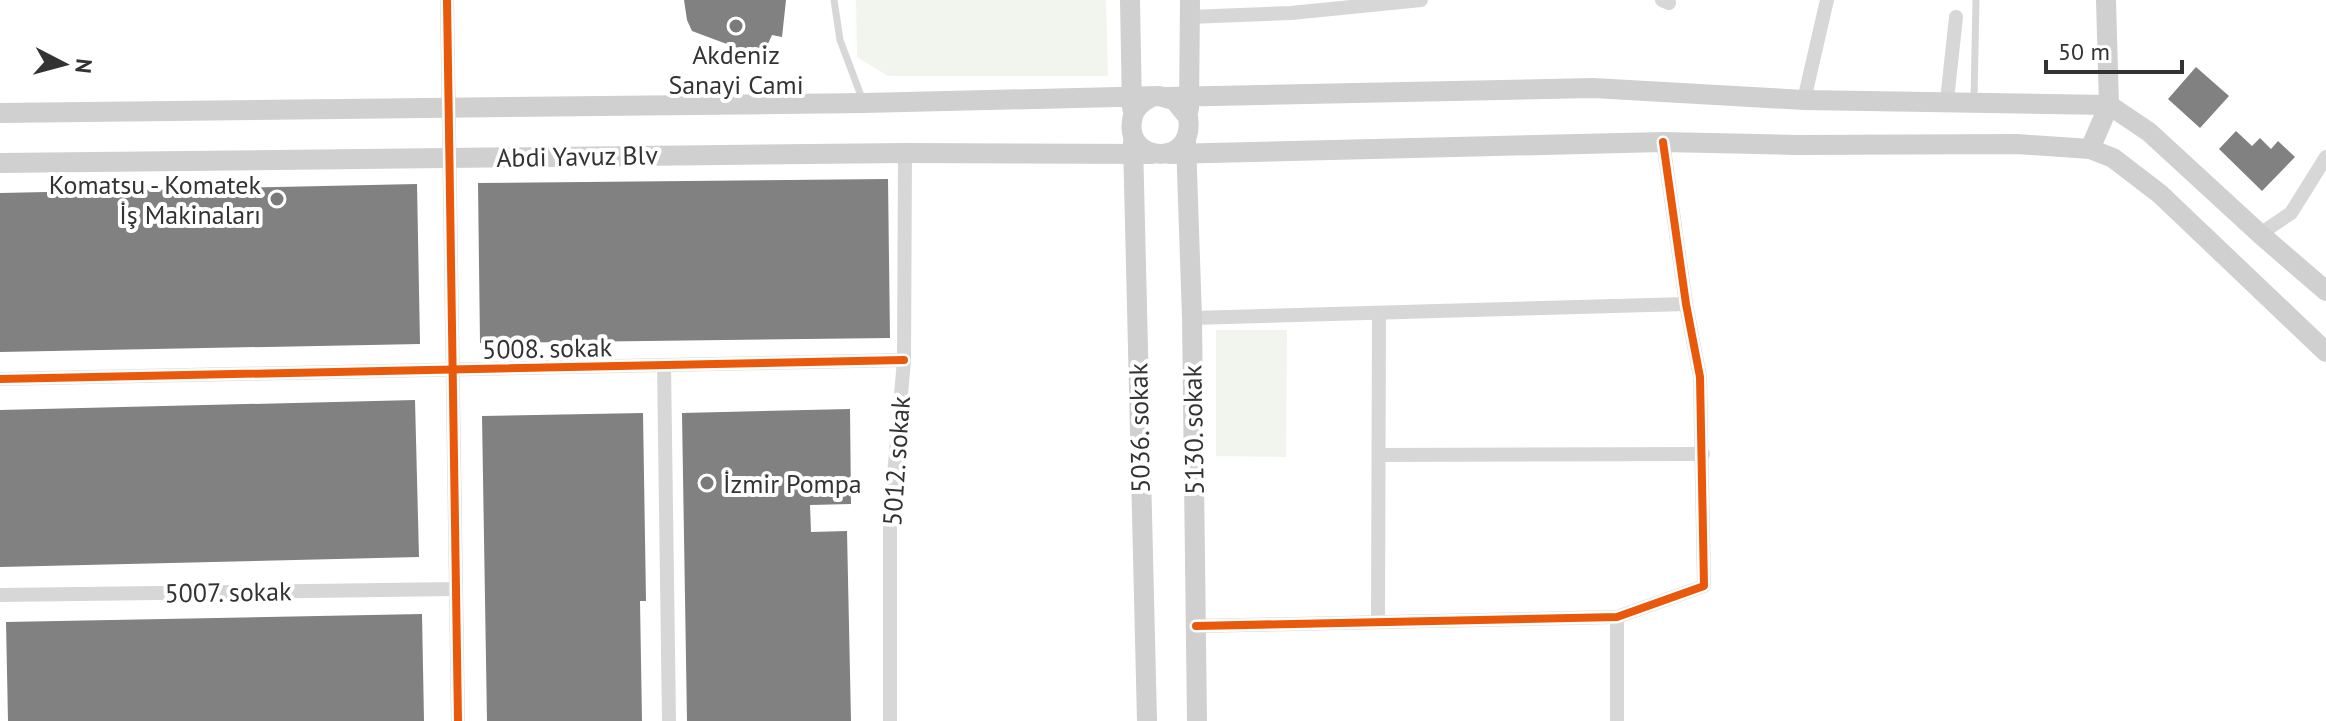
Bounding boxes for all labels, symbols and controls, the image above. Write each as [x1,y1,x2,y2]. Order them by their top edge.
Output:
marker: Akdeniz Sanayi Cami [727,17,745,35]
north arrow [24,24,104,104]
scale bar [2046,24,2182,74]
text: 50 m [2058,36,2110,67]
place label: Akdeniz Sanayi Cami [668,38,804,101]
text: N [69,57,99,75]
street label: Abdi Yavuz Blv [496,138,659,174]
place label: Komatsu - Komatek İş Makinaları [49,168,262,231]
marker: Komatsu - Komatek İş Makinaları [268,190,286,208]
street label: 5008. sokak [482,330,613,366]
street label: 5036. sokak [1121,362,1157,493]
street label: 5130. sokak [1175,364,1211,495]
street label: 5012. sokak [875,395,917,527]
place label: İzmir Pompa [723,467,862,500]
marker: İzmir Pompa [698,474,716,492]
street label: 5007. sokak [164,574,292,610]

